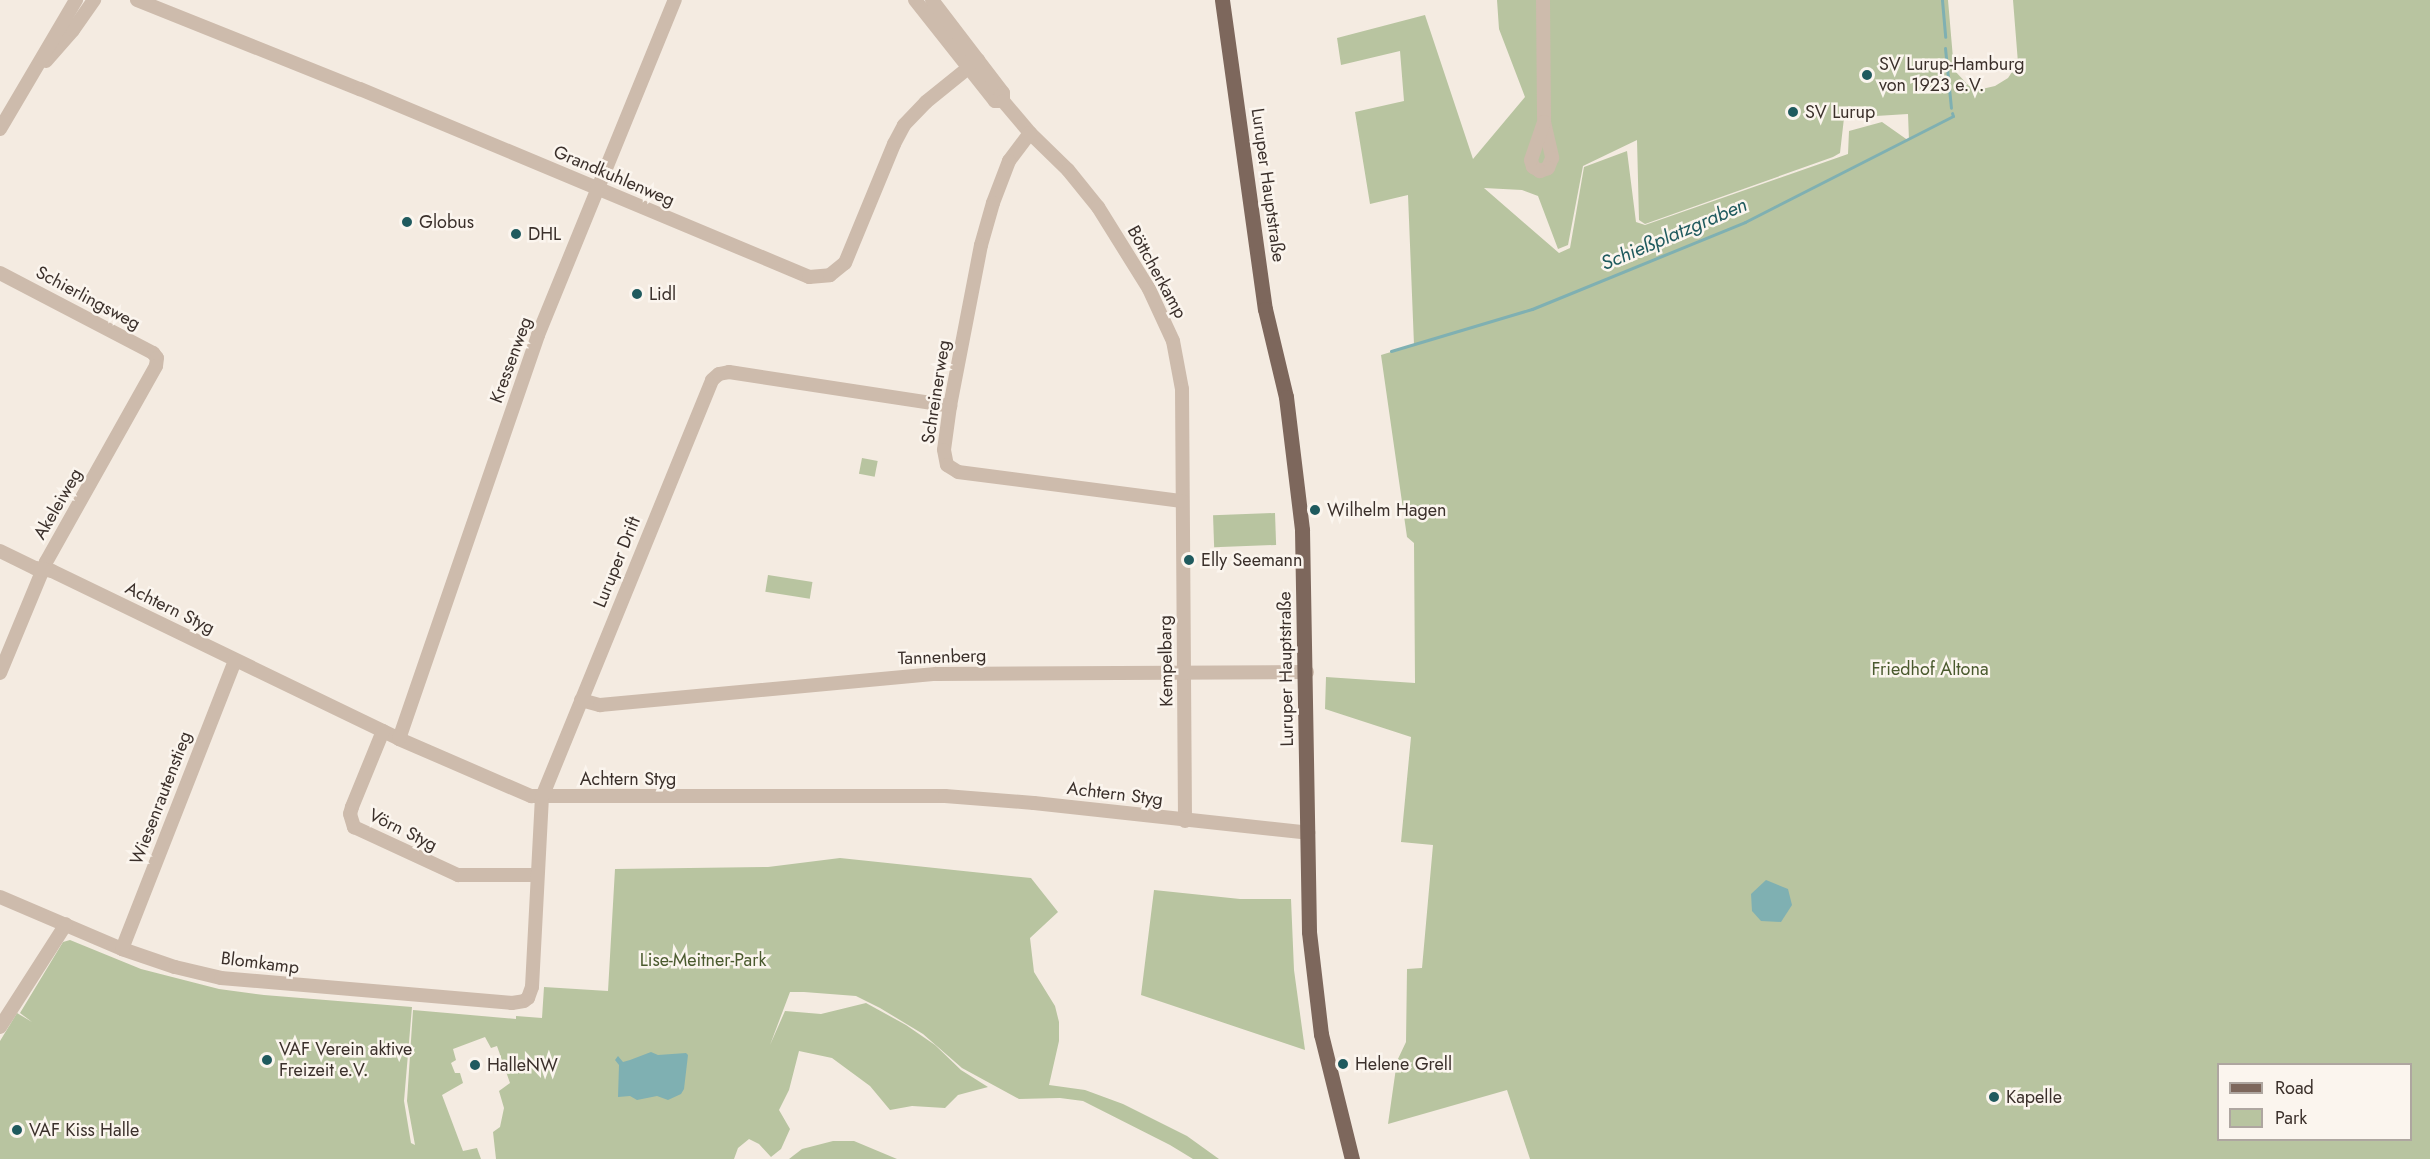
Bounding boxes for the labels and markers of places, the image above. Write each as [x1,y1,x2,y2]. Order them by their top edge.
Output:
place label: SV Lurup-Hamburg von 1923 e.V. [1879,54,2024,97]
marker: SV Lurup-Hamburg von 1923 e.V. [1860,68,1874,82]
place label: SV Lurup [1805,101,1875,123]
marker: SV Lurup [1786,105,1800,119]
place label: Globus [419,211,474,233]
marker: Globus [400,215,414,229]
place label: DHL [528,223,561,245]
marker: DHL [509,227,523,241]
place label: Lidl [649,283,676,305]
marker: Lidl [630,287,644,301]
place label: Wilhelm Hagen [1327,499,1446,521]
marker: Wilhelm Hagen [1308,503,1322,517]
place label: Elly Seemann [1201,549,1303,571]
marker: Elly Seemann [1182,553,1196,567]
place label: VAF Verein aktive Freizeit e.V. [279,1039,412,1082]
marker: VAF Verein aktive Freizeit e.V. [260,1053,274,1067]
place label: Helene Grell [1355,1053,1452,1075]
place label: HalleNW [487,1054,558,1076]
marker: Helene Grell [1336,1057,1350,1071]
marker: HalleNW [468,1058,482,1072]
place label: Kapelle [2006,1086,2062,1108]
marker: Kapelle [1987,1090,2001,1104]
place label: VAF Kiss Halle [29,1119,139,1141]
marker: VAF Kiss Halle [10,1123,24,1137]

